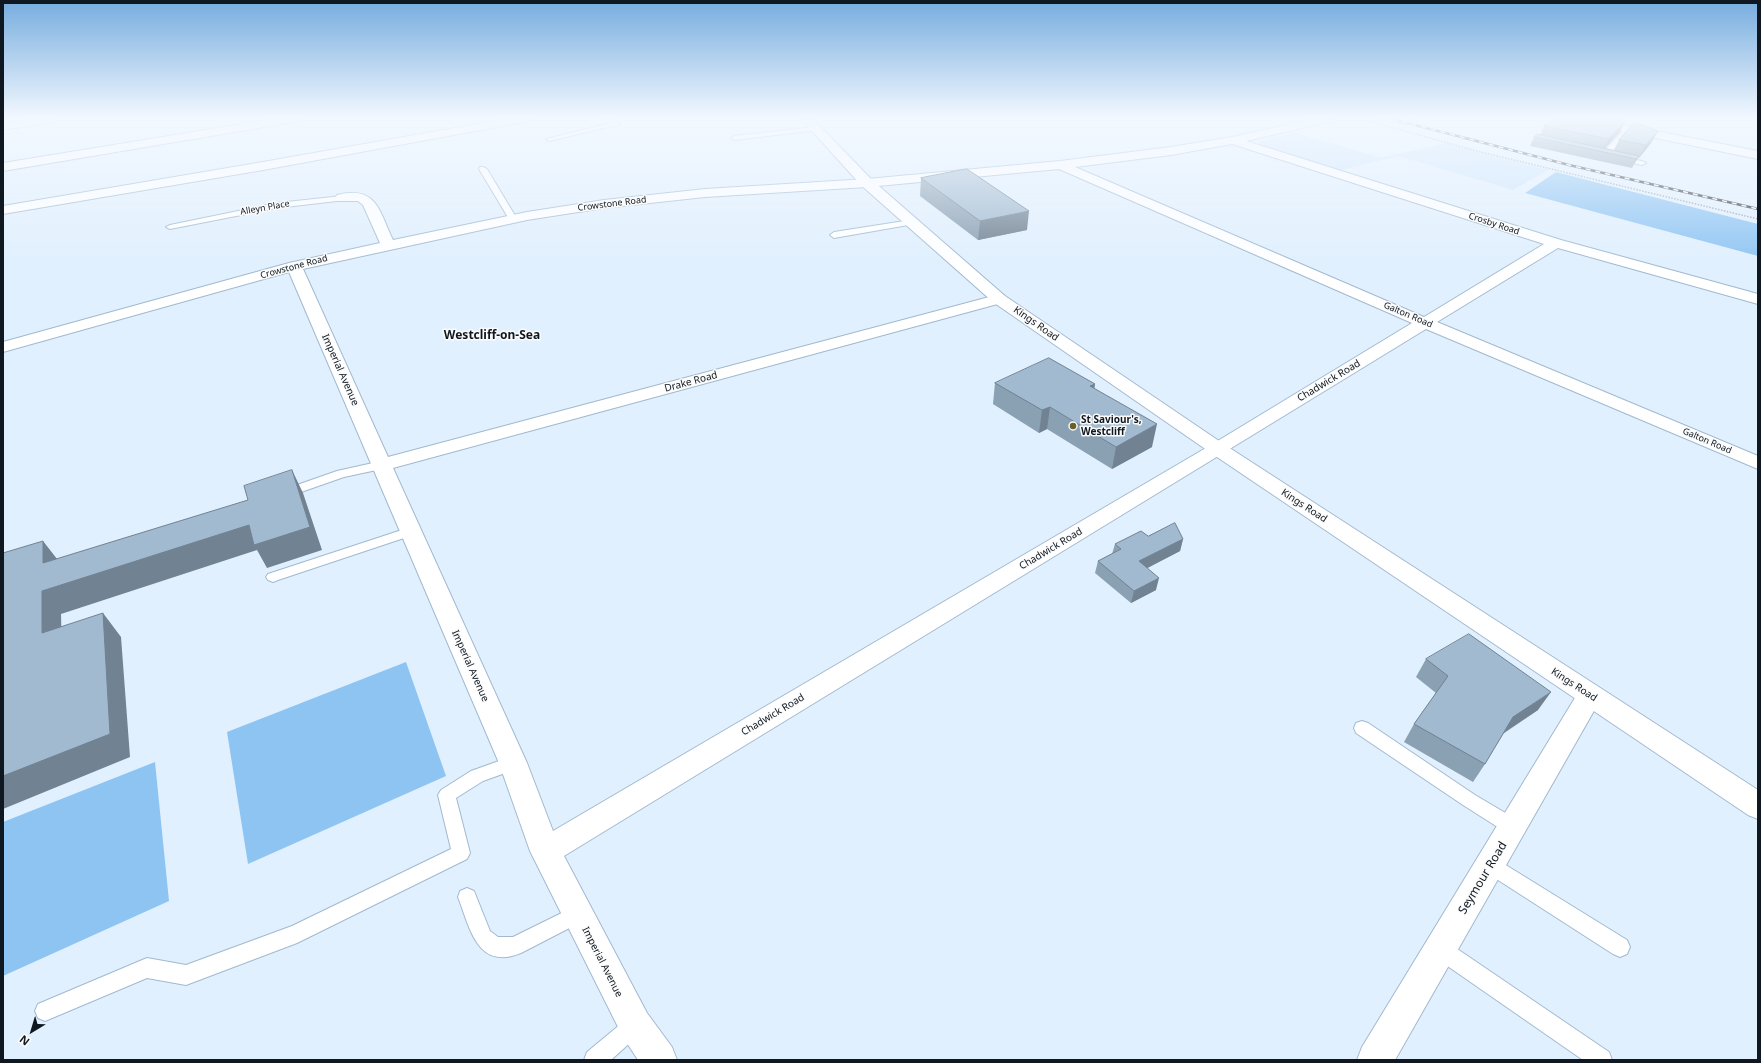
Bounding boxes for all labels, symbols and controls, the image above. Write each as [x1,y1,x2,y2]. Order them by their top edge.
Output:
street label: Crowstone Road [577,194,647,214]
street label: Alleyn Place [239,198,291,218]
street label: Crosby Road [1467,211,1521,237]
street label: Crowstone Road [259,253,329,281]
street label: Galton Road [1382,300,1434,330]
street label: Kings Road [1011,304,1061,344]
district label: Westcliff-on-Sea [444,329,540,343]
street label: Imperial Avenue [319,332,361,408]
street label: Chadwick Road [1295,357,1363,405]
street label: Drake Road [663,369,719,395]
place label: St Saviour's, Westcliff [1081,414,1141,438]
marker: St Saviour's, Westcliff [1068,421,1078,431]
street label: Galton Road [1681,426,1733,456]
street label: Kings Road [1279,487,1329,525]
street label: Chadwick Road [1017,525,1085,573]
street label: Imperial Avenue [449,628,491,704]
street label: Kings Road [1549,666,1599,704]
street label: Chadwick Road [739,691,807,739]
street label: Seymour Road [1456,839,1510,917]
street label: Imperial Avenue [579,925,625,999]
north arrow [12,1011,52,1051]
text: N [16,1032,32,1050]

